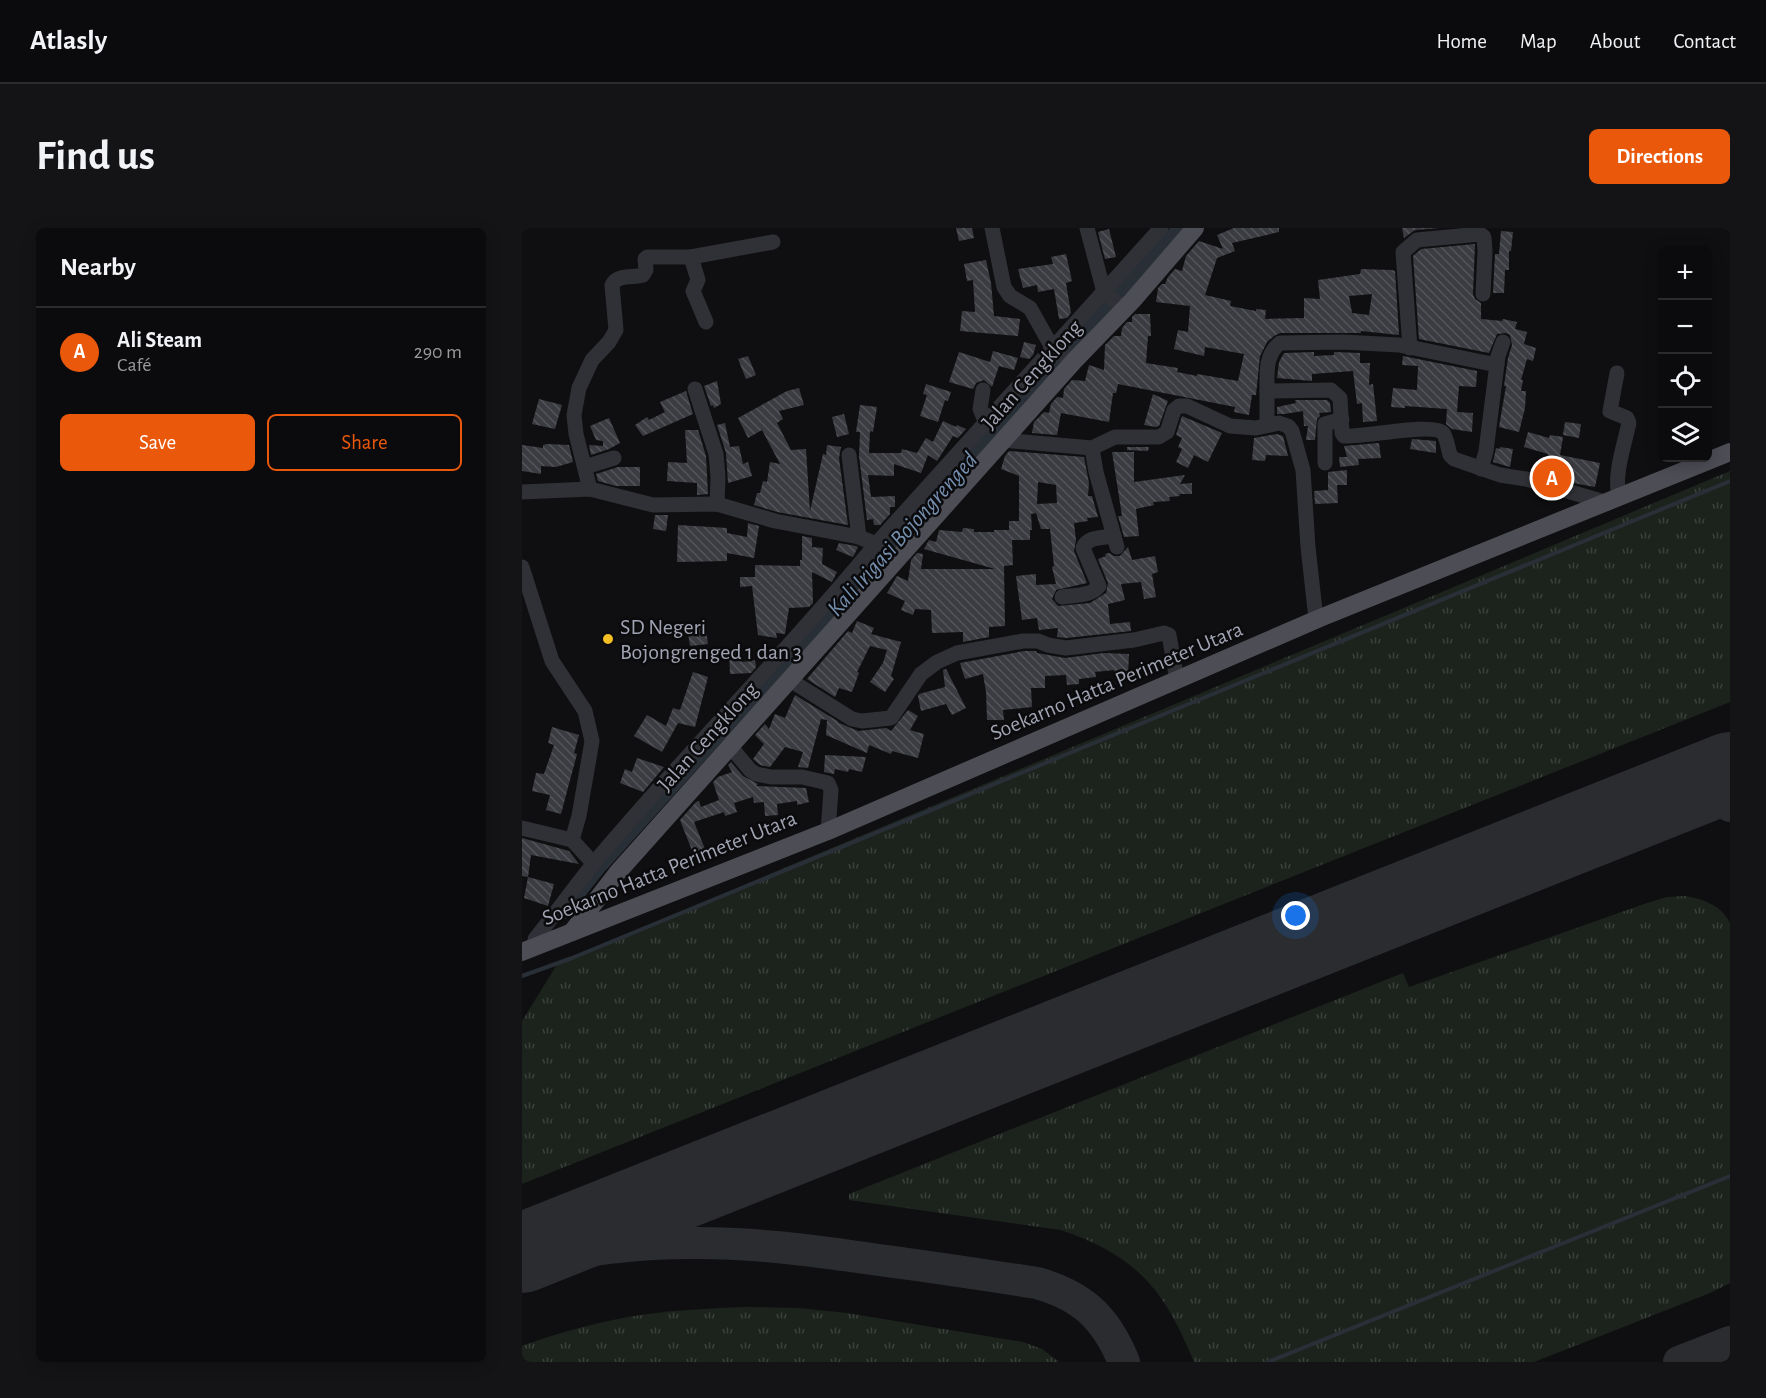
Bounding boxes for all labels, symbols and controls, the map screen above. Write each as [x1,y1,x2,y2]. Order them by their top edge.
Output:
text: Atlasly [30,27,107,55]
text: Home [1436,31,1487,52]
text: Map [1520,31,1557,52]
text: About [1590,31,1640,52]
text: Contact [1673,31,1736,52]
button: Directions [1589,129,1730,184]
text: Find us [36,135,155,177]
map controls [1658,246,1712,462]
button: + [1658,246,1712,300]
text: Nearby [60,254,136,280]
button: − [1658,300,1712,354]
street label: Jalan Cengklong [977,316,1086,433]
text: Ali Steam [117,329,202,351]
text: A [74,342,86,362]
text: 290 m [414,342,462,362]
button: locate [1658,354,1712,408]
text: Café [117,355,151,375]
button: layers [1658,408,1712,462]
button: Save [60,414,255,471]
button: Share [267,414,462,471]
water label: Kali Irigasi Bojongrenged [823,448,983,621]
pin: A [1532,456,1572,500]
place label: SD Negeri Bojongrenged 1 dan 3 [620,616,802,663]
street label: Soekarno Hatta Perimeter Utara [987,618,1246,744]
marker: SD Negeri Bojongrenged 1 dan 3 [601,632,615,646]
street label: Jalan Cengklong [653,678,762,795]
street label: Soekarno Hatta Perimeter Utara [539,807,800,929]
your location [1281,901,1310,930]

